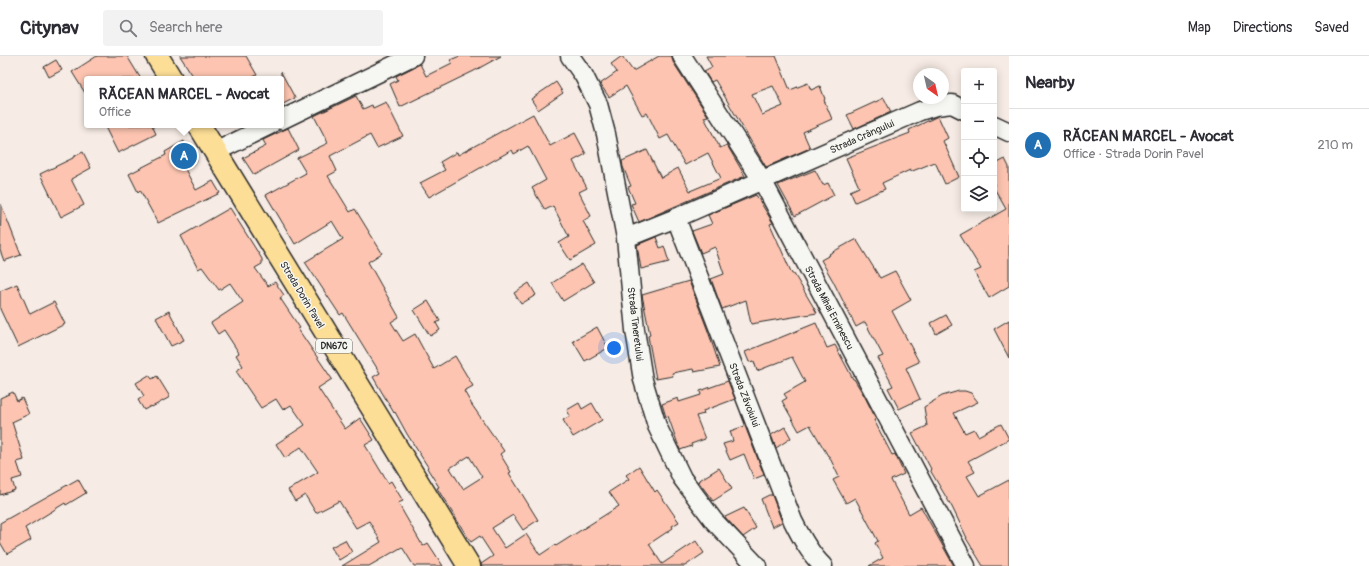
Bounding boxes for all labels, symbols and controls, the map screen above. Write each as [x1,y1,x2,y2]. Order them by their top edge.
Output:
search box [103,10,383,46]
text: Citynav [20,16,79,40]
icon: search [117,17,139,39]
text: Search here [149,18,222,37]
text: Map [1188,19,1211,36]
text: Directions [1233,19,1292,36]
text: Saved [1314,19,1349,36]
north arrow [913,68,949,104]
map controls [961,68,997,212]
button: + [961,68,997,104]
text: Nearby [1025,72,1074,93]
popup [84,76,284,128]
text: RĂCEAN MARCEL - Avocat [99,85,269,104]
text: Office [99,104,131,120]
button: − [961,104,997,140]
street label: Strada Crângului [828,117,896,157]
text: RĂCEAN MARCEL - Avocat [1063,127,1233,146]
text: A [1034,137,1042,153]
text: 210 m [1317,137,1353,153]
button: locate [961,140,997,176]
pin: A [171,141,197,171]
text: Office · Strada Dorin Pavel [1063,146,1204,162]
button: layers [961,176,997,212]
street label: Strada Dorin Pavel [277,259,327,331]
street label: Strada Mihai Eminescu [802,264,856,352]
street label: Strada Tineretului [625,286,646,362]
your location [604,338,624,358]
road number: DN67C [316,339,352,353]
street label: Strada Zăvoiului [726,361,762,429]

